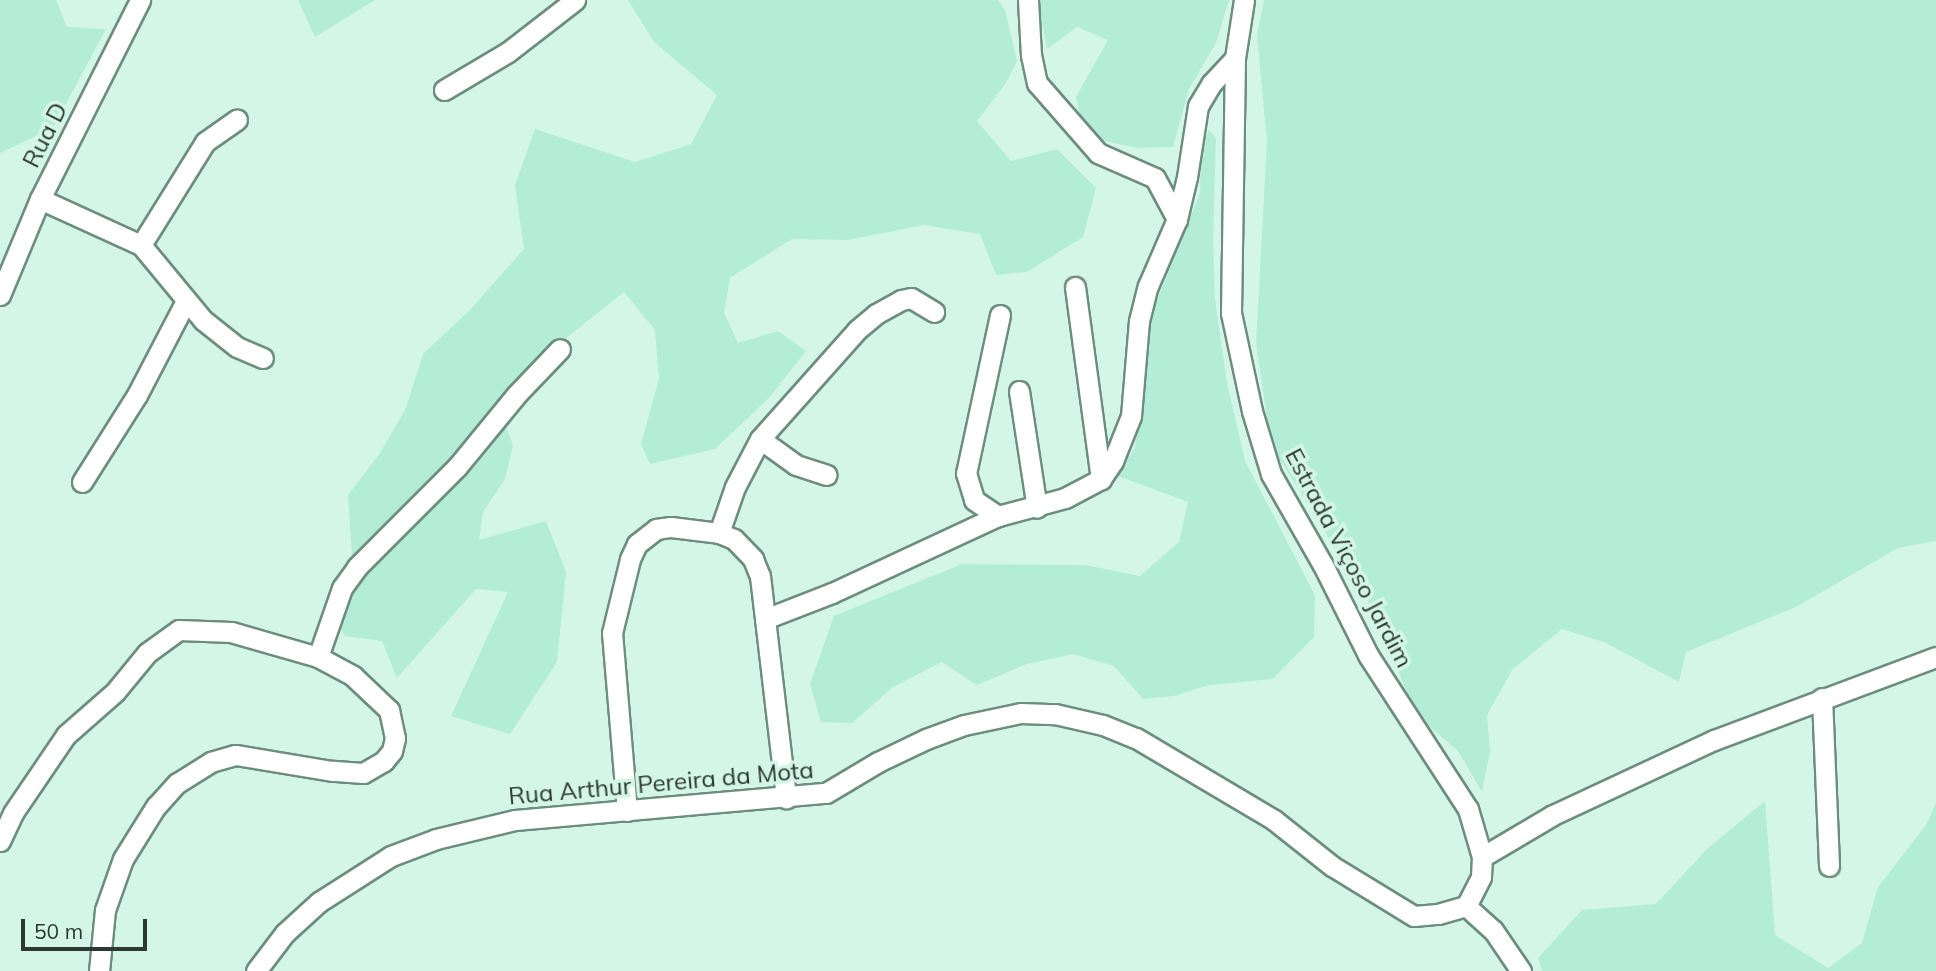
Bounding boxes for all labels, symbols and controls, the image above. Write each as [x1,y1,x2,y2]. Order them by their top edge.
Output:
street label: Rua D [16,98,74,172]
street label: Estrada Viçoso Jardim [1279,444,1419,672]
street label: Rua Arthur Pereira da Mota [507,755,815,811]
scale bar [24,904,150,948]
text: 50 m [34,918,83,944]

